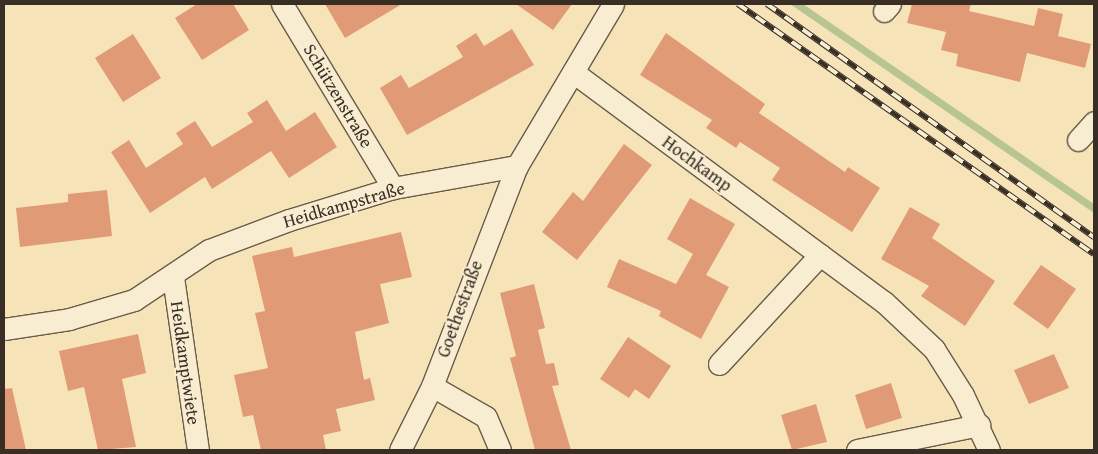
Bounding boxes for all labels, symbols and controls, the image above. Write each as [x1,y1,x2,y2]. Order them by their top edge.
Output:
street label: Schützenstraße [299,40,377,152]
street label: Hochkamp [658,131,736,197]
street label: Heidkampstraße [281,177,407,233]
street label: Goethestraße [433,258,487,360]
street label: Heidkamptwiete [166,300,204,426]

